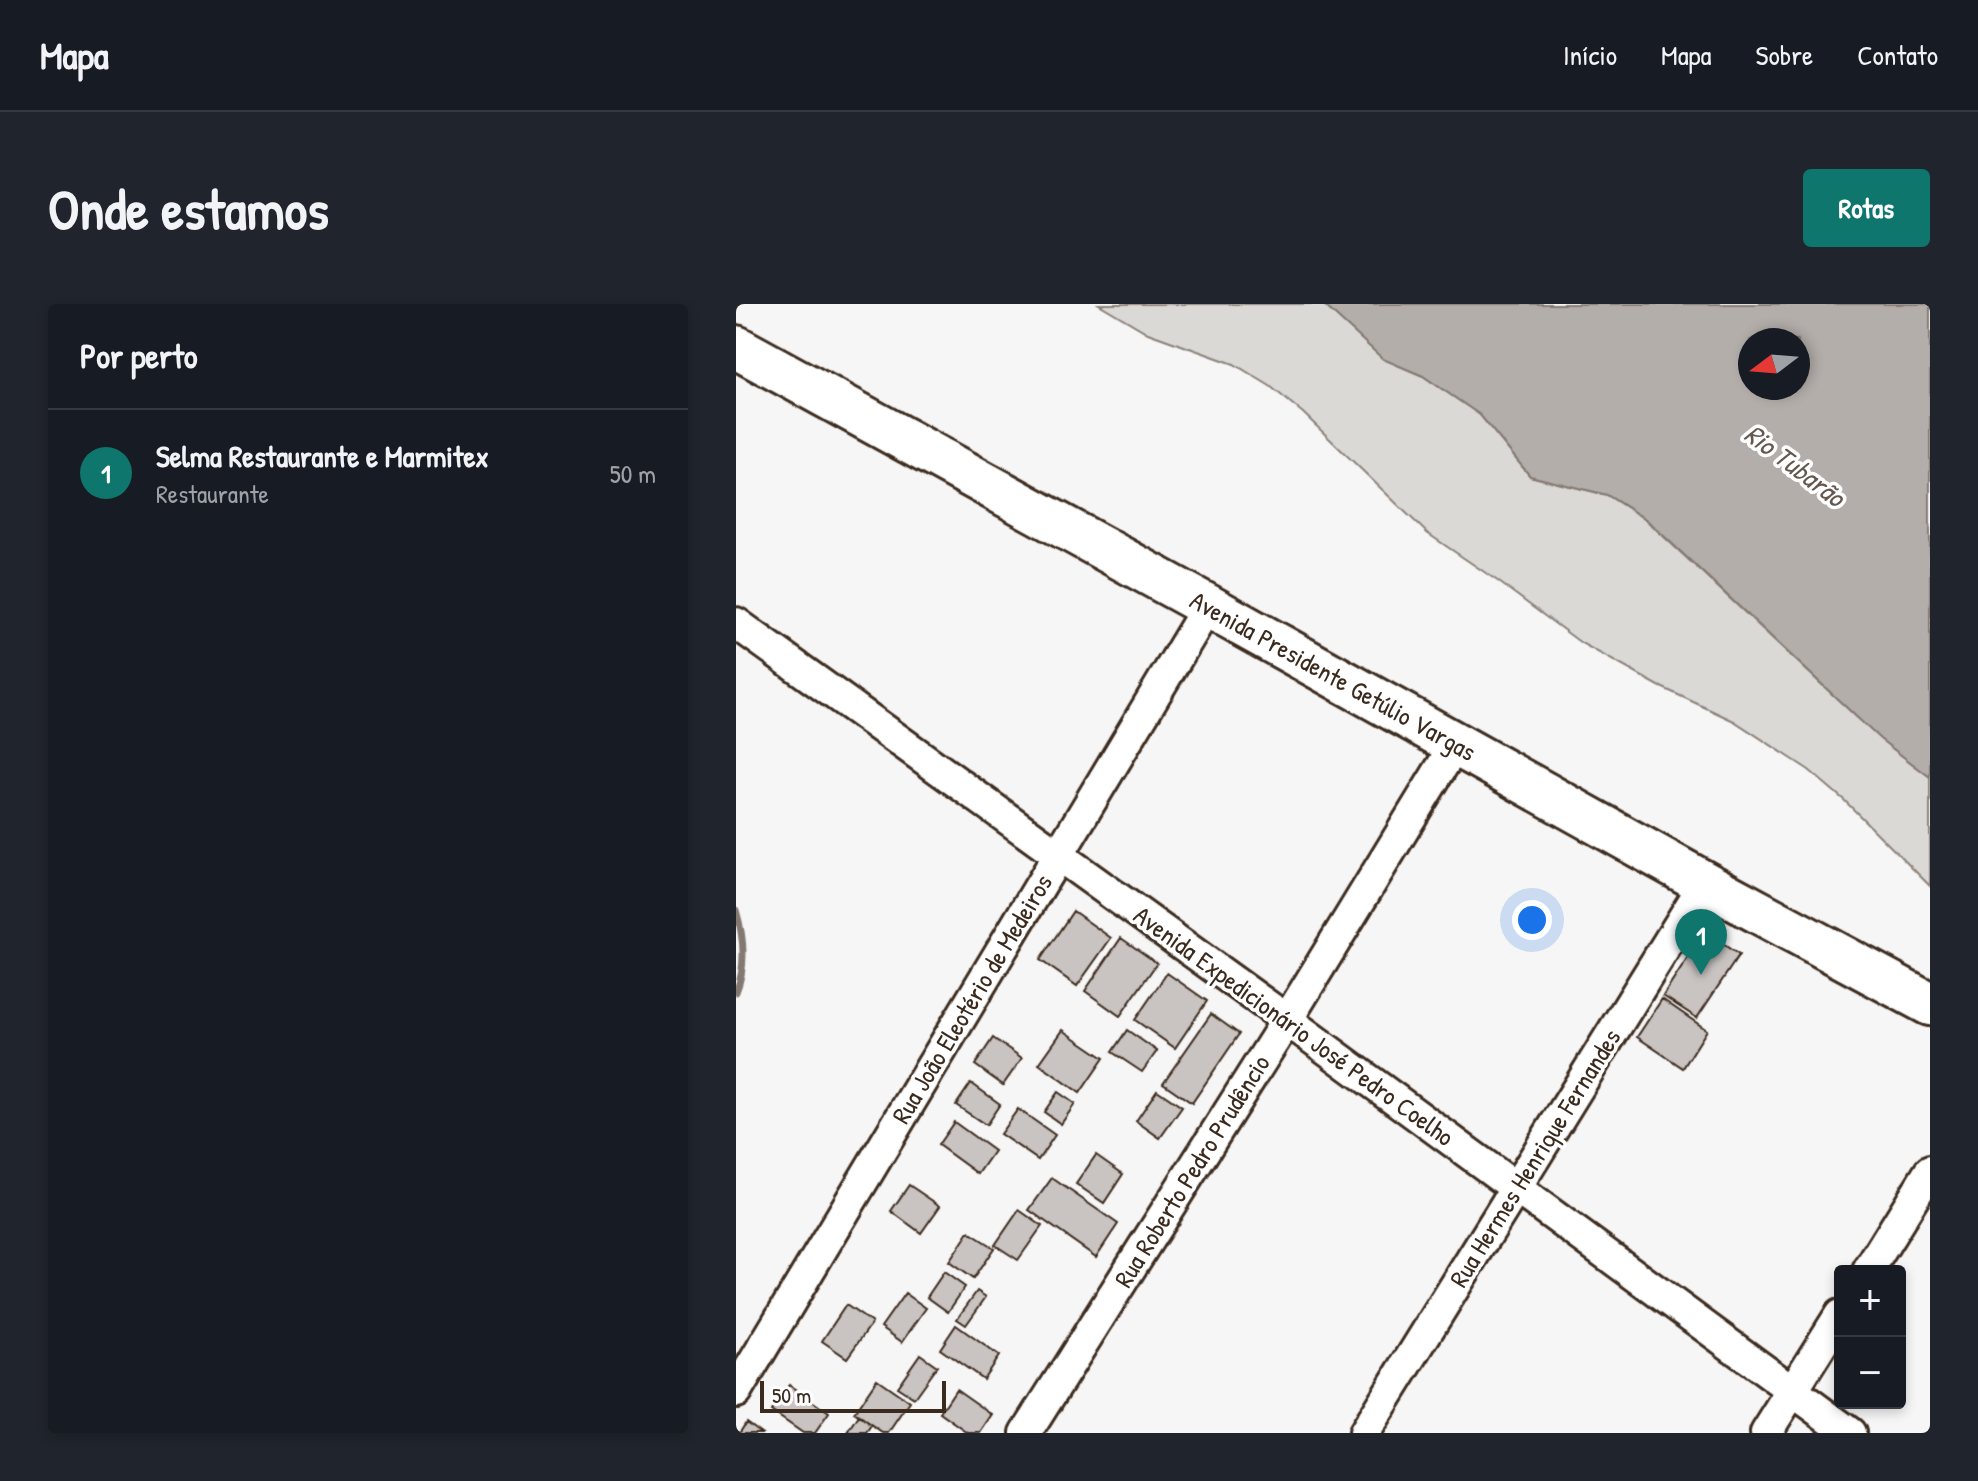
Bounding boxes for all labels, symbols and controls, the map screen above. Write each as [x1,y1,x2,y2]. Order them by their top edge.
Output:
text: Mapa [40,29,109,81]
text: Início [1563,36,1617,74]
text: Mapa [1661,36,1712,74]
text: Sobre [1756,36,1813,74]
text: Contato [1857,36,1938,74]
button: Rotas [1803,169,1930,247]
text: Onde estamos [48,171,329,246]
north arrow [1738,328,1810,400]
text: Por perto [80,333,198,379]
water label: Rio Tubarão [1737,415,1854,516]
text: Selma Restaurante e Marmitex [156,436,489,476]
text: 1 [101,456,111,491]
text: 50 m [610,456,656,491]
text: Restaurante [156,476,269,511]
street label: Avenida Presidente Getúlio Vargas [1184,582,1482,769]
street label: Rua João Eleotério de Medeiros [883,868,1060,1130]
street label: Avenida Expedicionário José Pedro Coelho [1127,897,1461,1154]
your location [1512,900,1552,940]
pin: 1 [1675,909,1727,975]
street label: Rua Hermes Henrique Fernandes [1441,1022,1628,1293]
street label: Rua Roberto Pedro Prudêncio [1106,1048,1277,1294]
map controls [1834,1265,1906,1409]
button: + [1834,1265,1906,1337]
button: − [1834,1337,1906,1409]
scale bar [760,1377,946,1413]
text: 50 m [772,1380,811,1410]

